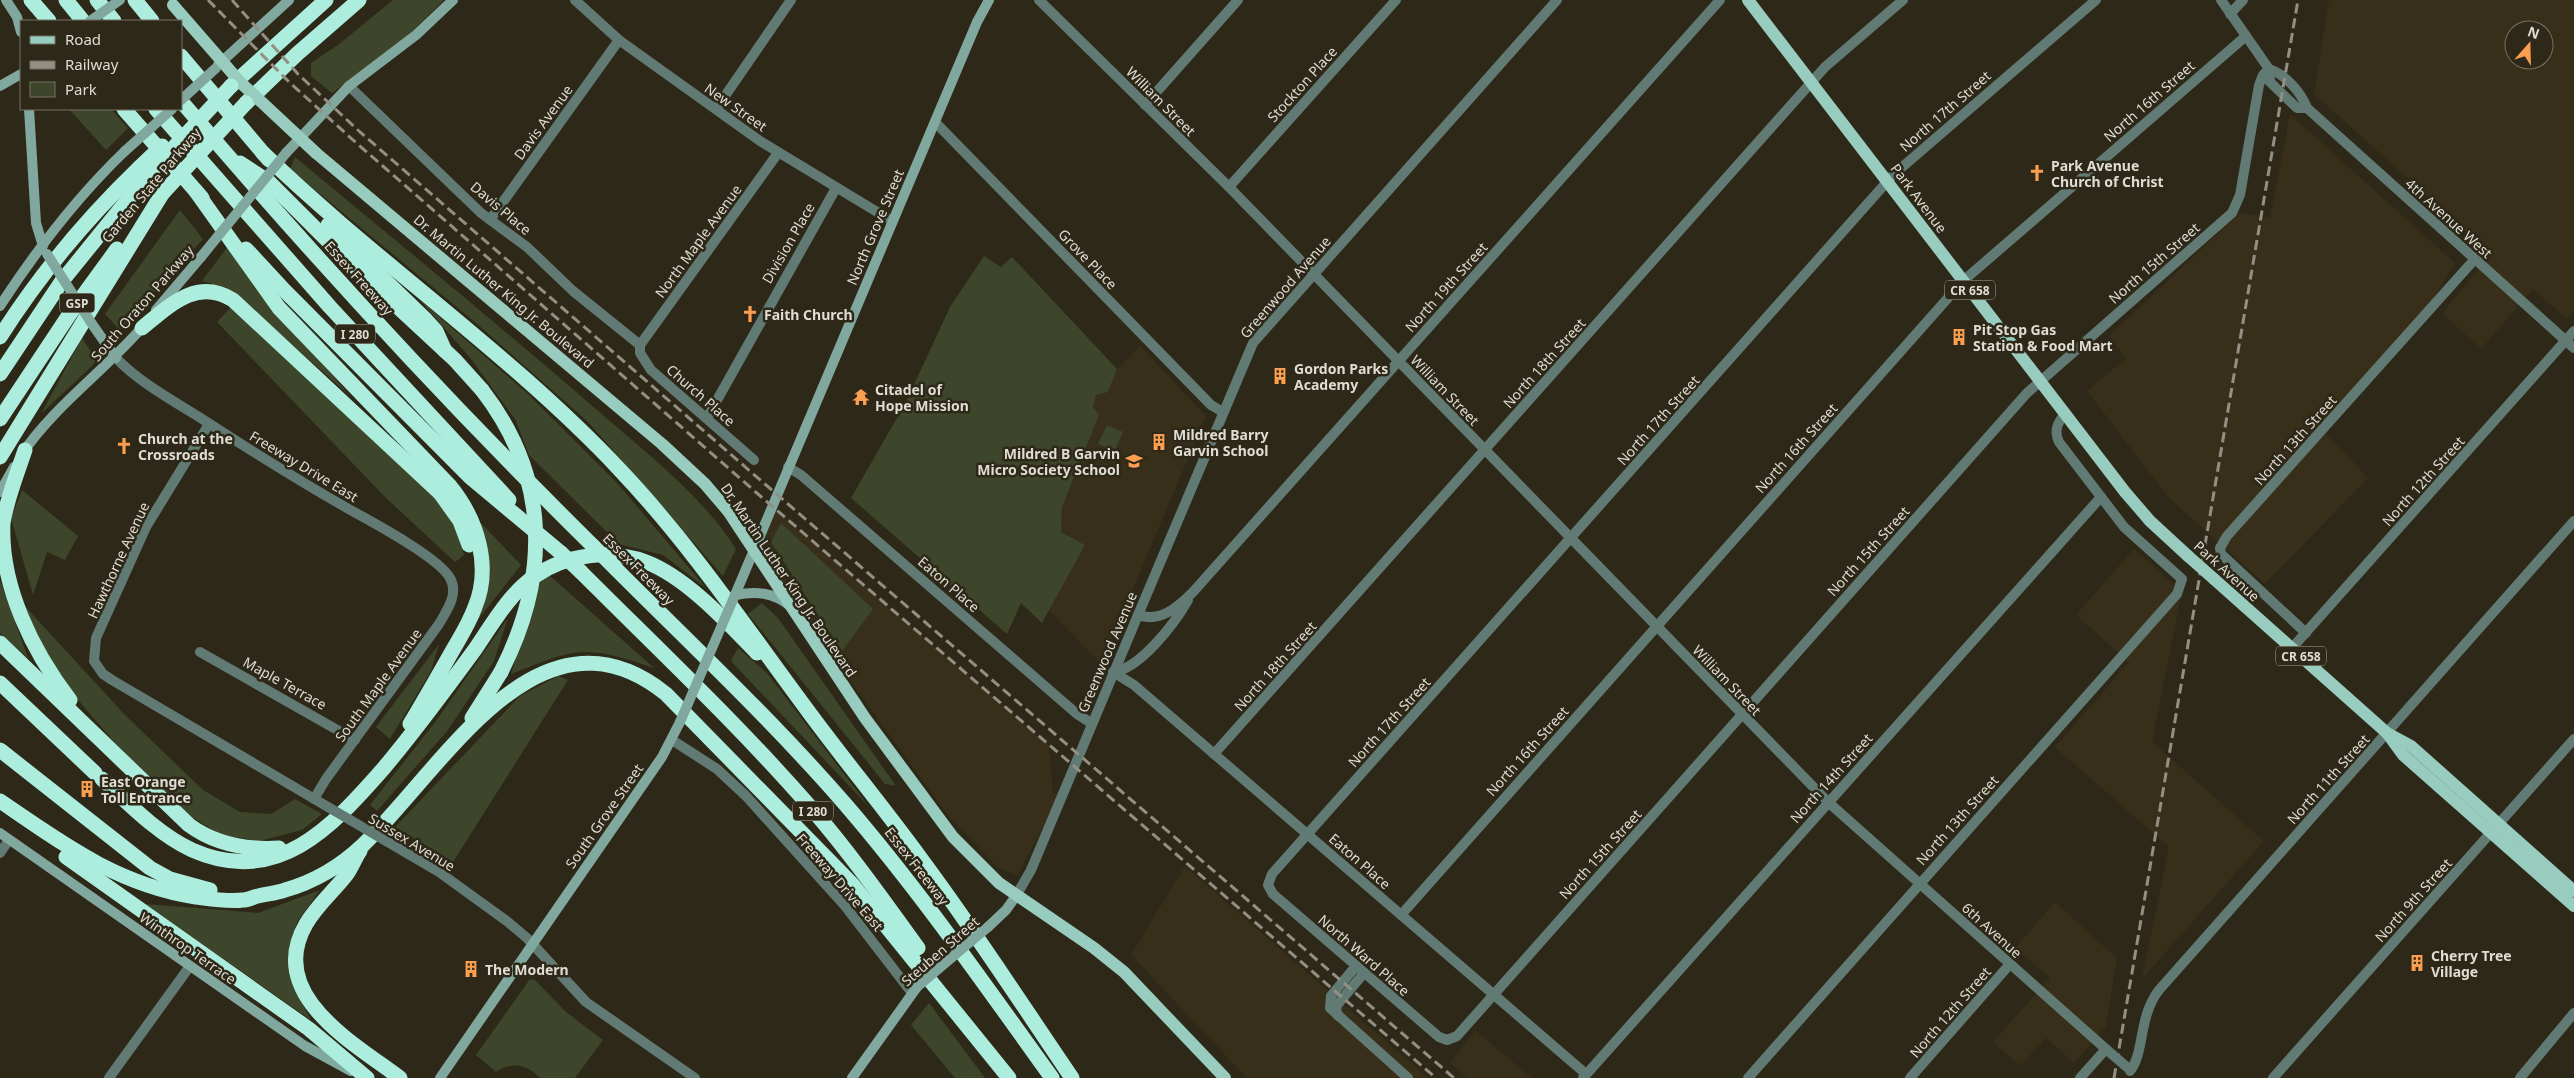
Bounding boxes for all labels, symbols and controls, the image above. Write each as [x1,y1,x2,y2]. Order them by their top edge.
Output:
legend [20,20,182,110]
north arrow [2504,20,2554,70]
text: N [2525,21,2542,43]
text: Road [65,29,101,49]
street label: Stockton Place [1263,42,1341,126]
text: Railway [65,54,119,74]
street label: North 16th Street [2099,56,2199,146]
street label: William Street [1122,62,1200,140]
street label: North 17th Street [1895,66,1995,156]
text: Park [65,79,97,99]
street label: New Street [701,79,771,135]
street label: Davis Avenue [509,81,577,163]
street label: Garden State Parkway [97,123,205,247]
place label: Park Avenue Church of Christ [2051,156,2164,191]
street label: Park Avenue [1887,159,1951,237]
church icon: Park Avenue Church of Christ [2027,163,2047,183]
street label: North Grove Street [842,166,908,288]
street label: 4th Avenue West [2402,174,2496,262]
street label: Davis Place [467,177,535,239]
street label: North Maple Avenue [650,180,746,301]
street label: Division Place [757,199,819,287]
street label: Dr. Martin Luther King Jr. Boulevard [410,210,598,372]
street label: North 15th Street [2104,218,2204,308]
street label: Grove Place [1054,225,1122,293]
street label: Greenwood Avenue [1235,232,1335,342]
street label: Essex Freeway [320,237,398,320]
street label: North 19th Street [1401,238,1491,336]
street label: South Oraton Parkway [86,240,198,365]
road number: CR 658 [1945,280,1995,300]
road number: GSP [60,294,94,312]
church icon: Faith Church [740,304,760,324]
place label: Faith Church [764,305,853,324]
street label: North 18th Street [1499,314,1589,412]
place label: Pit Stop Gas Station & Food Mart [1973,320,2113,355]
road number: I 280 [335,324,375,344]
building icon: Pit Stop Gas Station & Food Mart [1949,327,1969,347]
street label: William Street [1407,351,1483,429]
place label: Gordon Parks Academy [1294,359,1388,394]
street label: Church Place [663,360,739,430]
building icon: Gordon Parks Academy [1270,366,1290,386]
street label: North 17th Street [1613,371,1703,469]
place label: Citadel of Hope Mission [875,380,969,415]
temple icon: Citadel of Hope Mission [851,387,871,407]
street label: North 13th Street [2250,391,2340,489]
street label: North 16th Street [1751,399,1841,497]
place label: Mildred Barry Garvin School [1173,425,1268,460]
street label: Freeway Drive East [246,426,362,506]
place label: Church at the Crossroads [138,429,233,464]
building icon: Mildred Barry Garvin School [1149,432,1169,452]
street label: North 12th Street [2378,432,2468,530]
church icon: Church at the Crossroads [114,436,134,456]
place label: Mildred B Garvin Micro Society School [977,444,1120,479]
school or university icon: Mildred B Garvin Micro Society School [1124,451,1144,471]
street label: Dr. Martin Luther King Jr. Boulevard [717,479,861,681]
street label: Hawthorne Avenue [83,499,153,621]
street label: North 15th Street [1823,502,1913,600]
street label: Essex Freeway [599,529,680,610]
street label: Park Avenue [2190,536,2264,606]
street label: Eaton Place [914,552,984,616]
street label: Greenwood Avenue [1073,589,1141,715]
street label: North 18th Street [1230,617,1320,715]
street label: South Maple Avenue [330,624,426,745]
street label: William Street [1689,641,1765,719]
road number: CR 658 [2276,646,2326,666]
street label: Maple Terrace [240,652,330,714]
street label: North 17th Street [1344,673,1434,771]
street label: North 16th Street [1482,702,1572,800]
street label: North 14th Street [1786,729,1876,827]
street label: North 11th Street [2283,730,2373,828]
street label: South Grove Street [561,760,647,872]
street label: North 13th Street [1912,771,2002,869]
place label: East Orange Toll Entrance [101,772,191,807]
building icon: East Orange Toll Entrance [77,779,97,799]
road number: I 280 [793,801,833,820]
street label: North 15th Street [1555,805,1645,903]
street label: Sussex Avenue [365,809,459,875]
street label: Essex Freeway [881,823,954,910]
street label: Freeway Drive East [792,829,888,935]
street label: Eaton Place [1325,829,1395,893]
street label: North 9th Street [2370,854,2456,946]
street label: 6th Avenue [1958,898,2026,962]
street label: Winthrop Terrace [136,908,240,988]
street label: North Ward Place [1314,910,1414,1000]
street label: Steuben Street [897,912,983,990]
place label: Cherry Tree Village [2431,946,2512,981]
building icon: Cherry Tree Village [2407,953,2427,973]
building icon: The Modern [461,959,481,979]
place label: The Modern [485,960,569,979]
street label: North 12th Street [1905,962,1995,1062]

